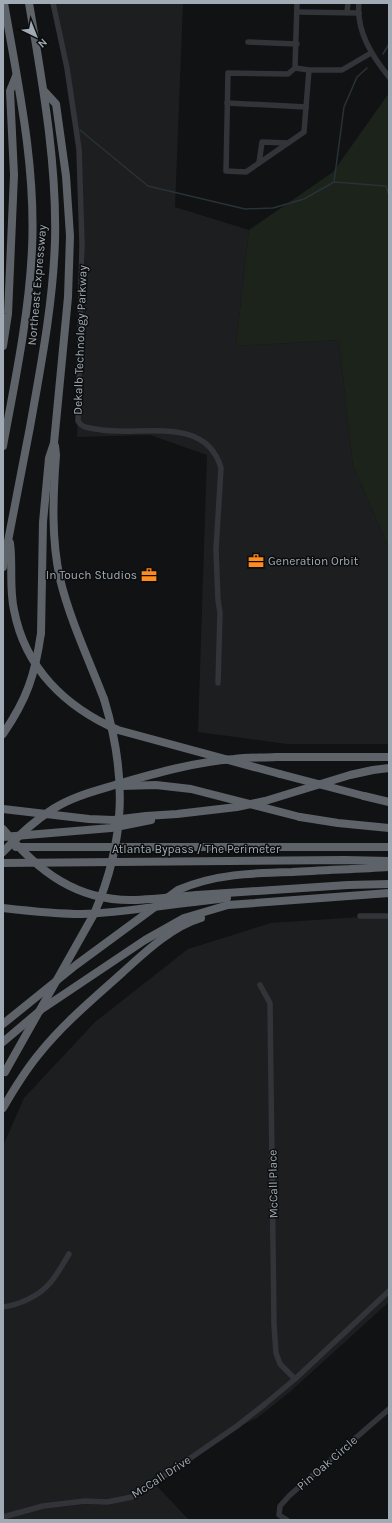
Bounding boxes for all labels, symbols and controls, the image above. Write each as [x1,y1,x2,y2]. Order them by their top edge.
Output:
north arrow [16,16,56,56]
text: N [35,36,50,50]
street label: Northeast Expressway [25,224,49,346]
street label: Dekalb Technology Parkway [70,264,90,415]
office icon: Generation Orbit [247,552,265,570]
place label: Generation Orbit [268,554,359,568]
office icon: In Touch Studios [140,566,158,584]
place label: In Touch Studios [46,568,137,582]
street label: Atlanta Bypass / The Perimeter [112,842,281,856]
street label: McCall Place [265,1149,281,1219]
street label: Pin Oak Circle [294,1433,360,1493]
street label: McCall Drive [129,1453,193,1501]

